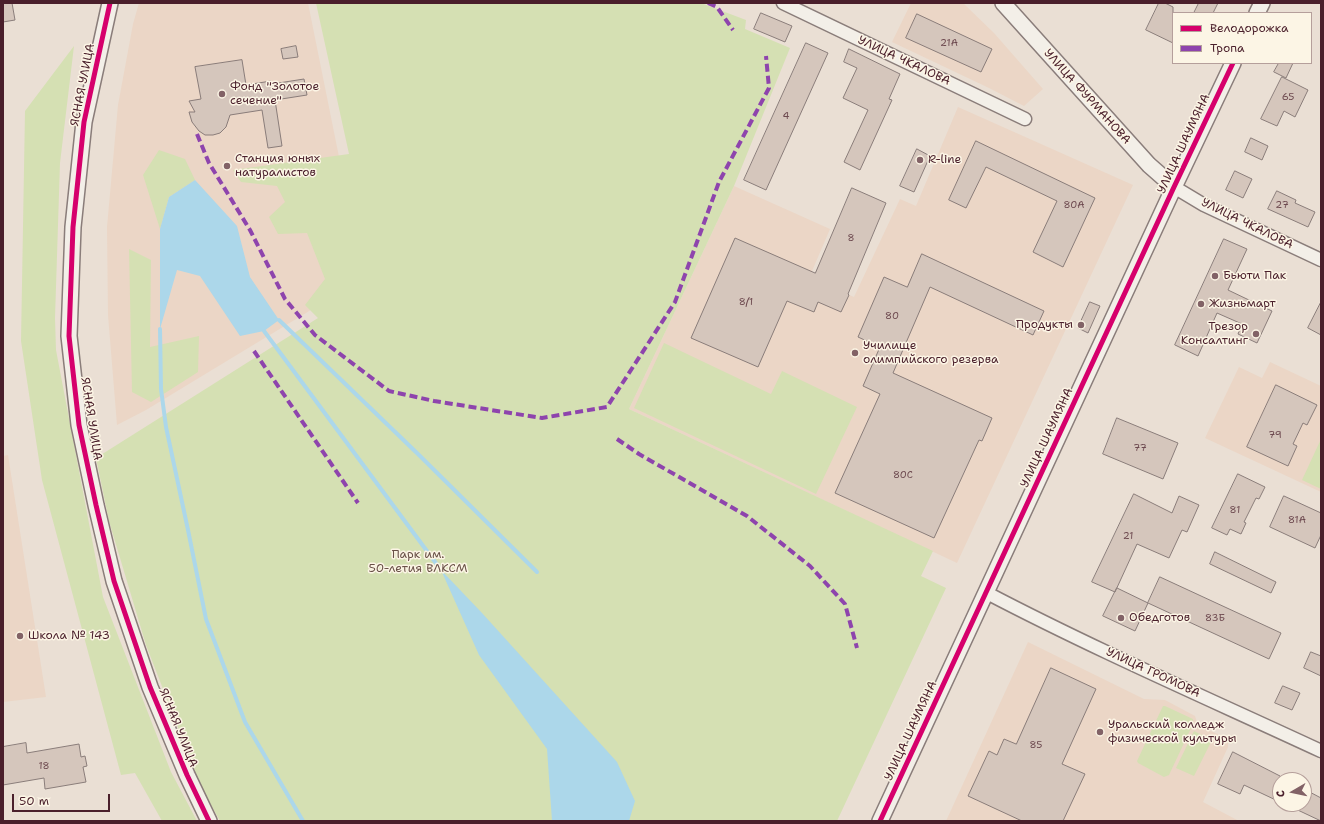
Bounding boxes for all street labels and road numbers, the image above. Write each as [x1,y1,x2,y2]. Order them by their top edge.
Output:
street label: УЛИЦА ЧКАЛОВА [855,33,953,89]
street label: ЯСНАЯ УЛИЦА [68,42,98,128]
street label: УЛИЦА ФУРМАНОВА [1040,46,1134,148]
street label: УЛИЦА ШАУМЯНА [1155,92,1213,196]
street label: УЛИЦА ЧКАЛОВА [1199,195,1295,253]
street label: ЯСНАЯ УЛИЦА [77,376,105,462]
street label: УЛИЦА ШАУМЯНА [1018,386,1076,490]
street label: УЛИЦА ГРОМОВА [1104,645,1202,701]
street label: УЛИЦА ШАУМЯНА [882,679,940,783]
street label: ЯСНАЯ УЛИЦА [156,686,200,770]

